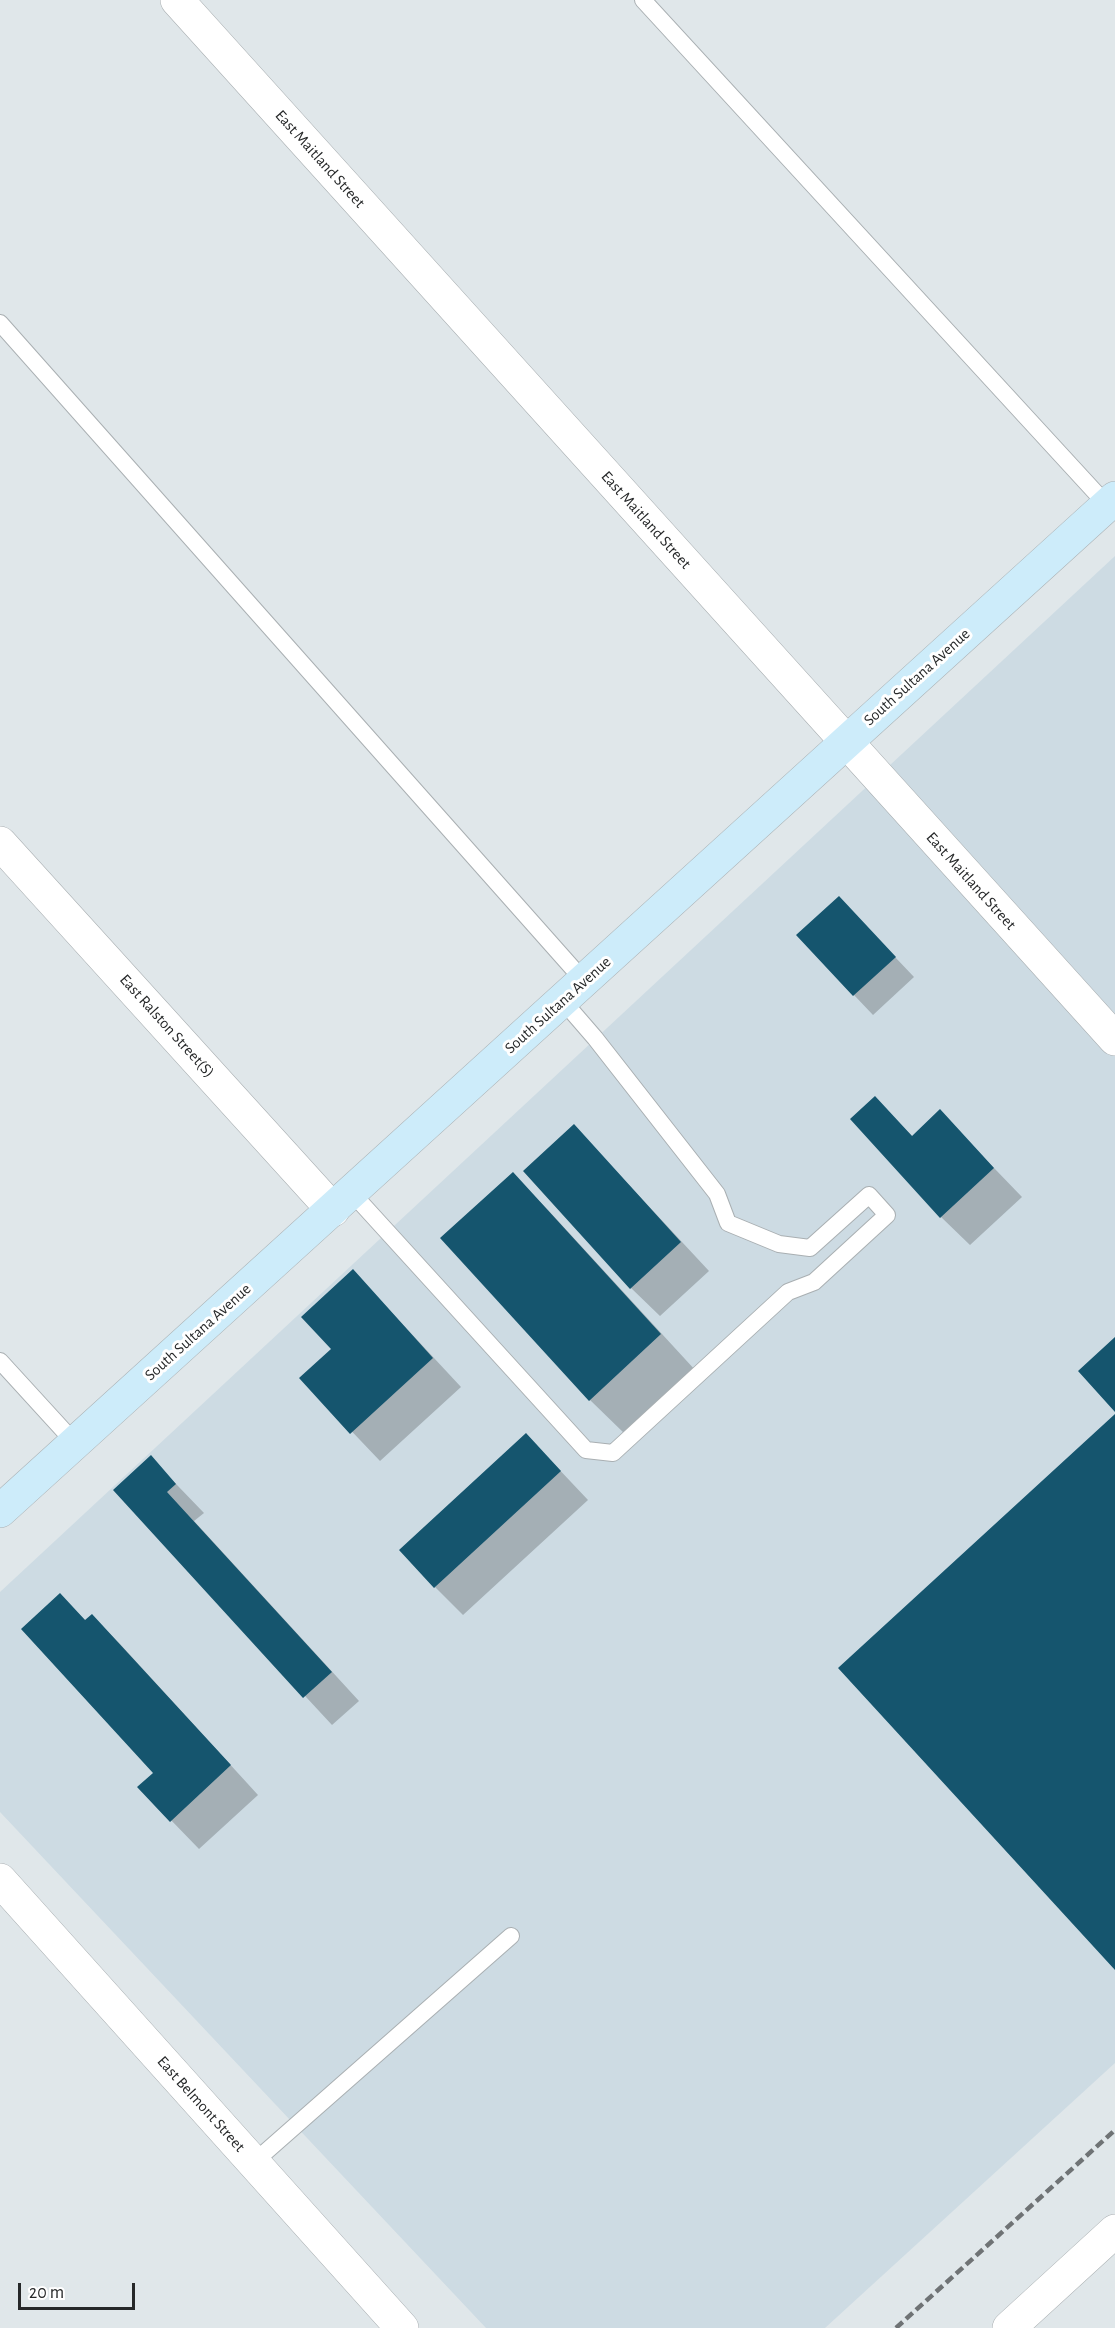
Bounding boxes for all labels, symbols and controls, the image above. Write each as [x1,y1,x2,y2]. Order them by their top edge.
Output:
street label: East Maitland Street [271,106,369,212]
street label: East Maitland Street [597,467,695,573]
street label: South Sultana Avenue [860,624,974,730]
street label: East Maitland Street [922,828,1020,934]
street label: South Sultana Avenue [501,952,615,1058]
street label: East Ralston Street(S) [116,970,218,1082]
street label: South Sultana Avenue [141,1279,255,1385]
street label: East Belmont Street [153,2052,249,2156]
scale bar [21,2271,138,2309]
text: 20 m [29,2284,64,2302]

